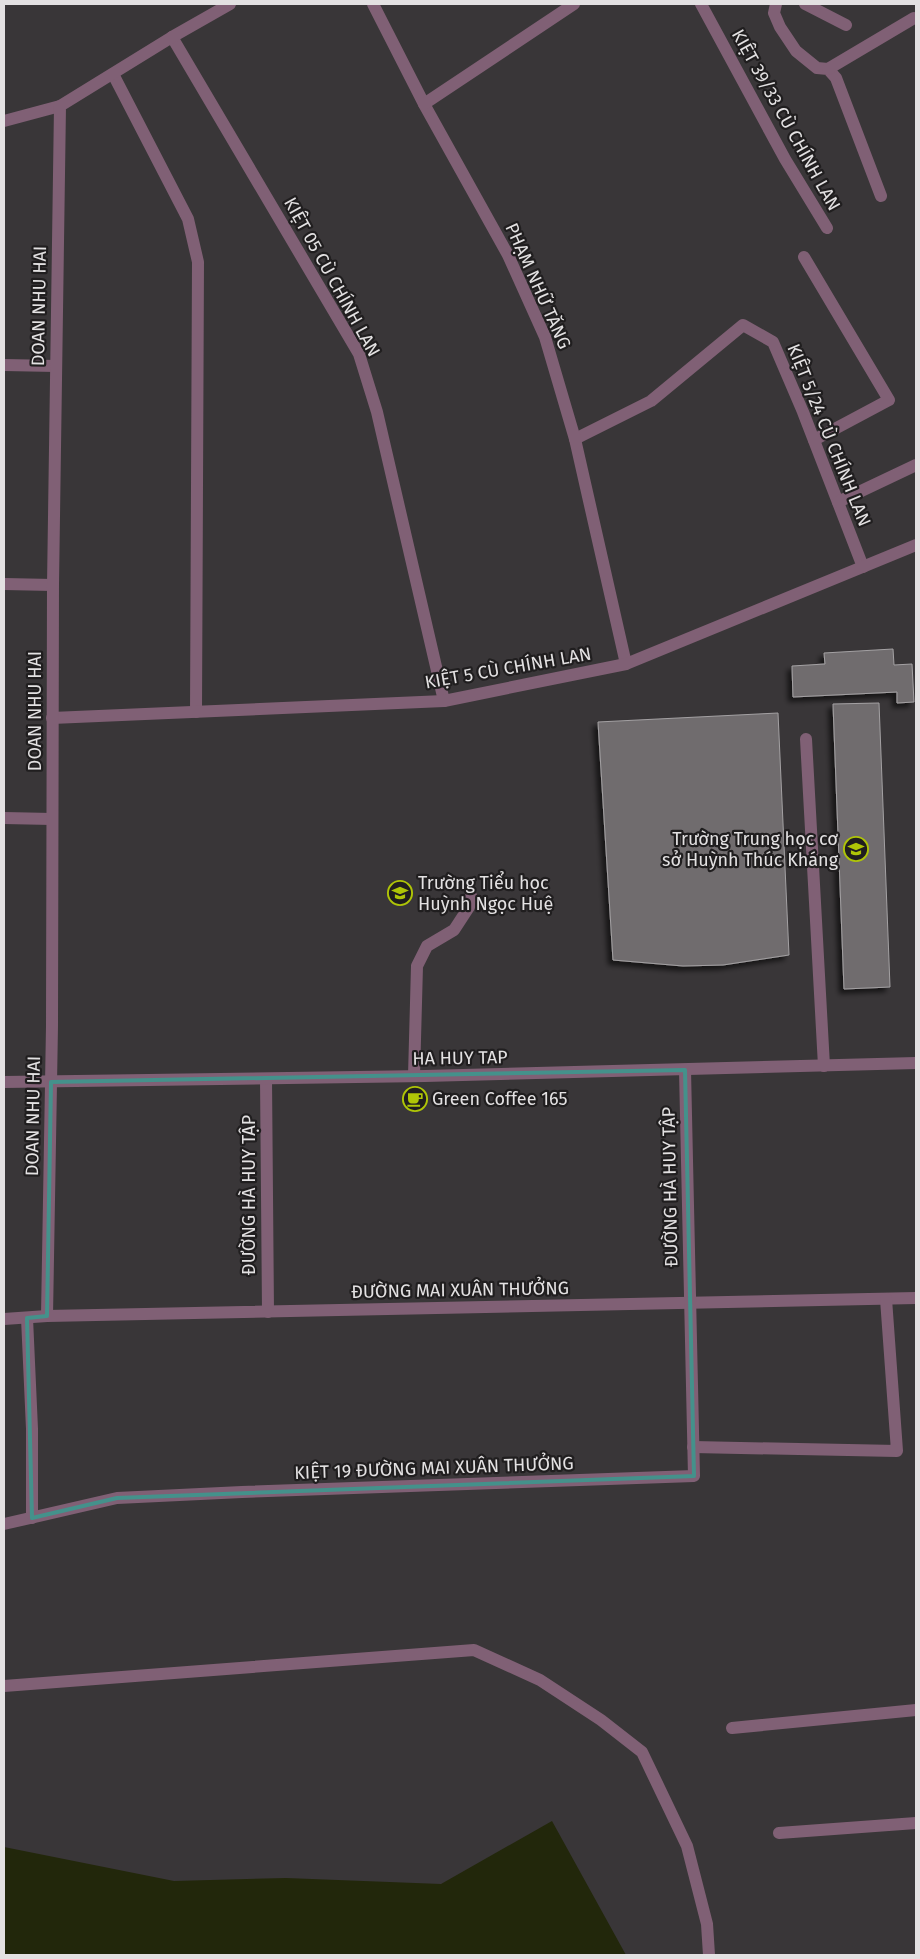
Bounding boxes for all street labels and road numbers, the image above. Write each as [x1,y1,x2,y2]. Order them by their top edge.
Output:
street label: KIỆT 39/33 CÙ CHÍNH LAN [727,25,846,214]
street label: KIỆT 05 CÙ CHÍNH LAN [279,193,386,360]
street label: PHẠM NHỮ TĂNG [500,219,577,352]
street label: DOAN NHU HAI [27,246,51,366]
street label: KIỆT 5/24 CÙ CHÍNH LAN [782,340,877,529]
street label: KIỆT 5 CÙ CHÍNH LAN [423,642,593,693]
street label: DOAN NHU HAI [24,651,46,771]
street label: HA HUY TAP [412,1046,508,1070]
street label: DOAN NHU HAI [21,1056,45,1176]
street label: ĐƯỜNG HÀ HUY TẬP [657,1107,682,1267]
street label: ĐƯỜNG HÀ HUY TẬP [237,1115,260,1275]
street label: ĐƯỜNG MAI XUÂN THƯỞNG [351,1275,569,1303]
street label: KIỆT 19 ĐƯỜNG MAI XUÂN THƯỞNG [294,1450,574,1484]

